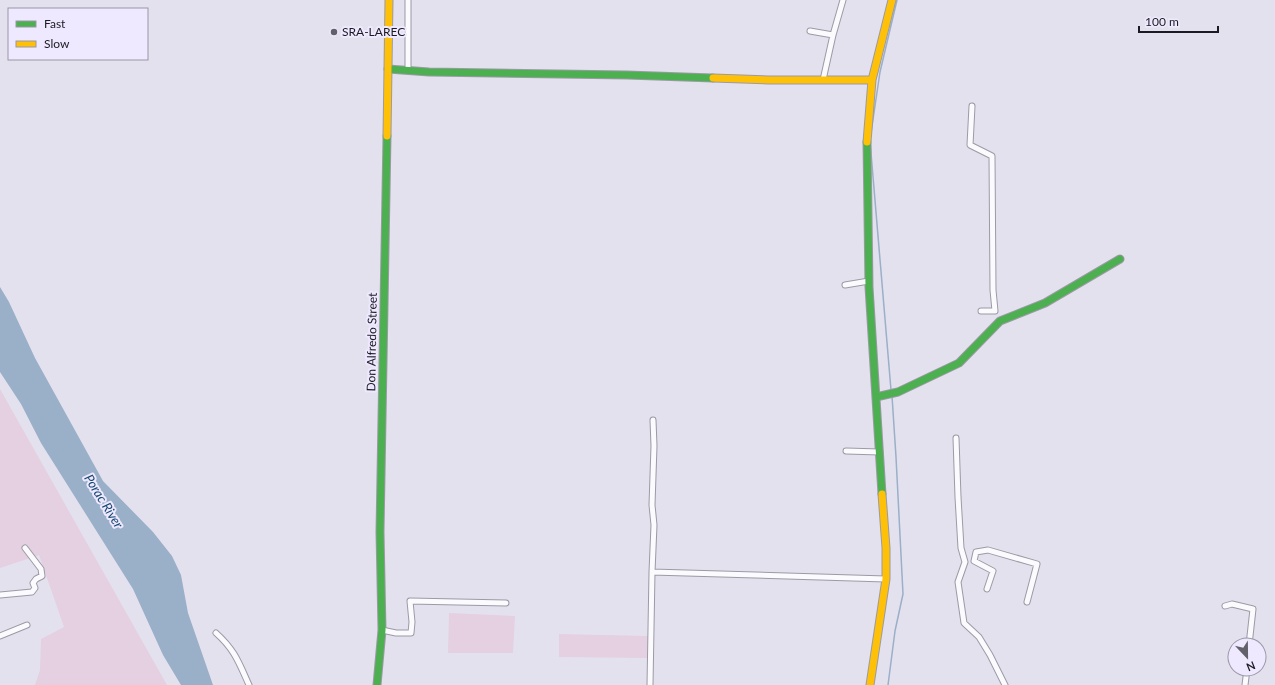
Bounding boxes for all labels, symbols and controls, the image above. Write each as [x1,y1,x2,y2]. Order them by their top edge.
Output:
legend [8,8,148,60]
scale bar [1139,8,1218,34]
text: 100 m [1145,14,1179,29]
text: Fast [44,16,66,31]
place label: SRA-LAREC [342,24,405,39]
marker: SRA-LAREC [329,27,339,37]
text: Slow [44,36,70,51]
street label: Don Alfredo Street [363,292,380,392]
water label: Porac River [81,471,127,531]
north arrow [1227,637,1267,677]
text: N [1245,659,1257,674]

